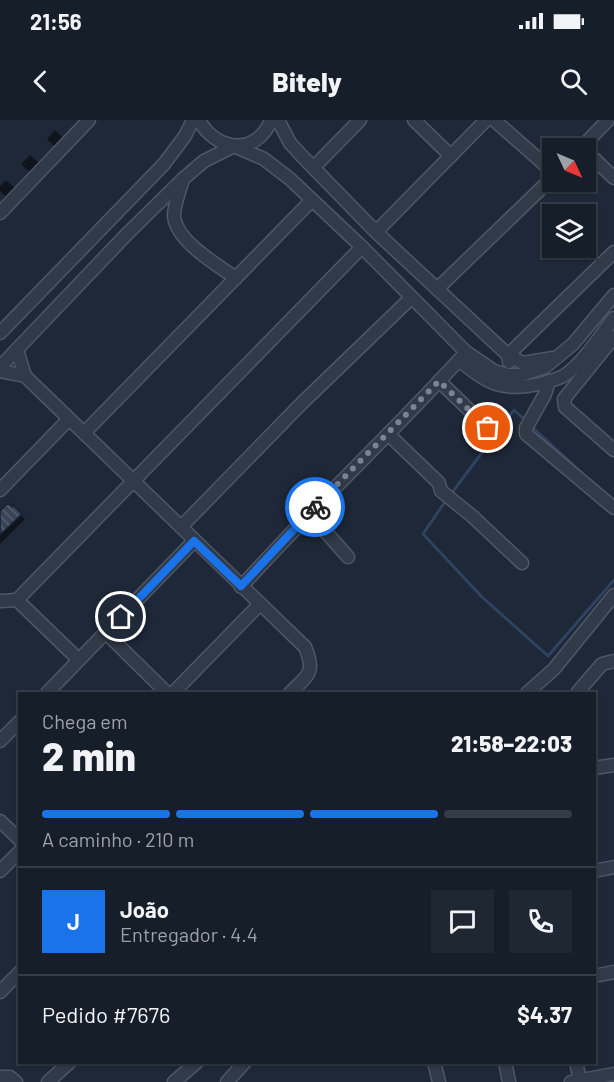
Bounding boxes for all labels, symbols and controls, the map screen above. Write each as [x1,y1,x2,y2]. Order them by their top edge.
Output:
text: 21:56 [30,8,82,34]
icon: back [24,65,57,98]
text: Bitely [272,65,342,97]
icon: search [557,65,590,98]
north arrow [542,138,596,192]
map controls [542,138,596,258]
button: layers [542,204,596,258]
pin [462,402,513,453]
icon: bag [471,411,504,444]
courier [285,477,345,537]
icon: bike [299,491,332,524]
pin [95,591,146,642]
icon: home [104,600,137,633]
text: Chega em [42,709,128,733]
text: 21:58–22:03 [451,730,572,756]
text: 2 min [42,732,136,779]
text: A caminho · 210 m [42,827,194,851]
button: chat [431,890,494,953]
button: phone [509,890,572,953]
text: João [120,896,169,922]
text: J [67,908,80,934]
text: Entregador · 4.4 [120,922,258,946]
text: Pedido #7676 [42,1001,170,1027]
text: $4.37 [517,1001,572,1027]

